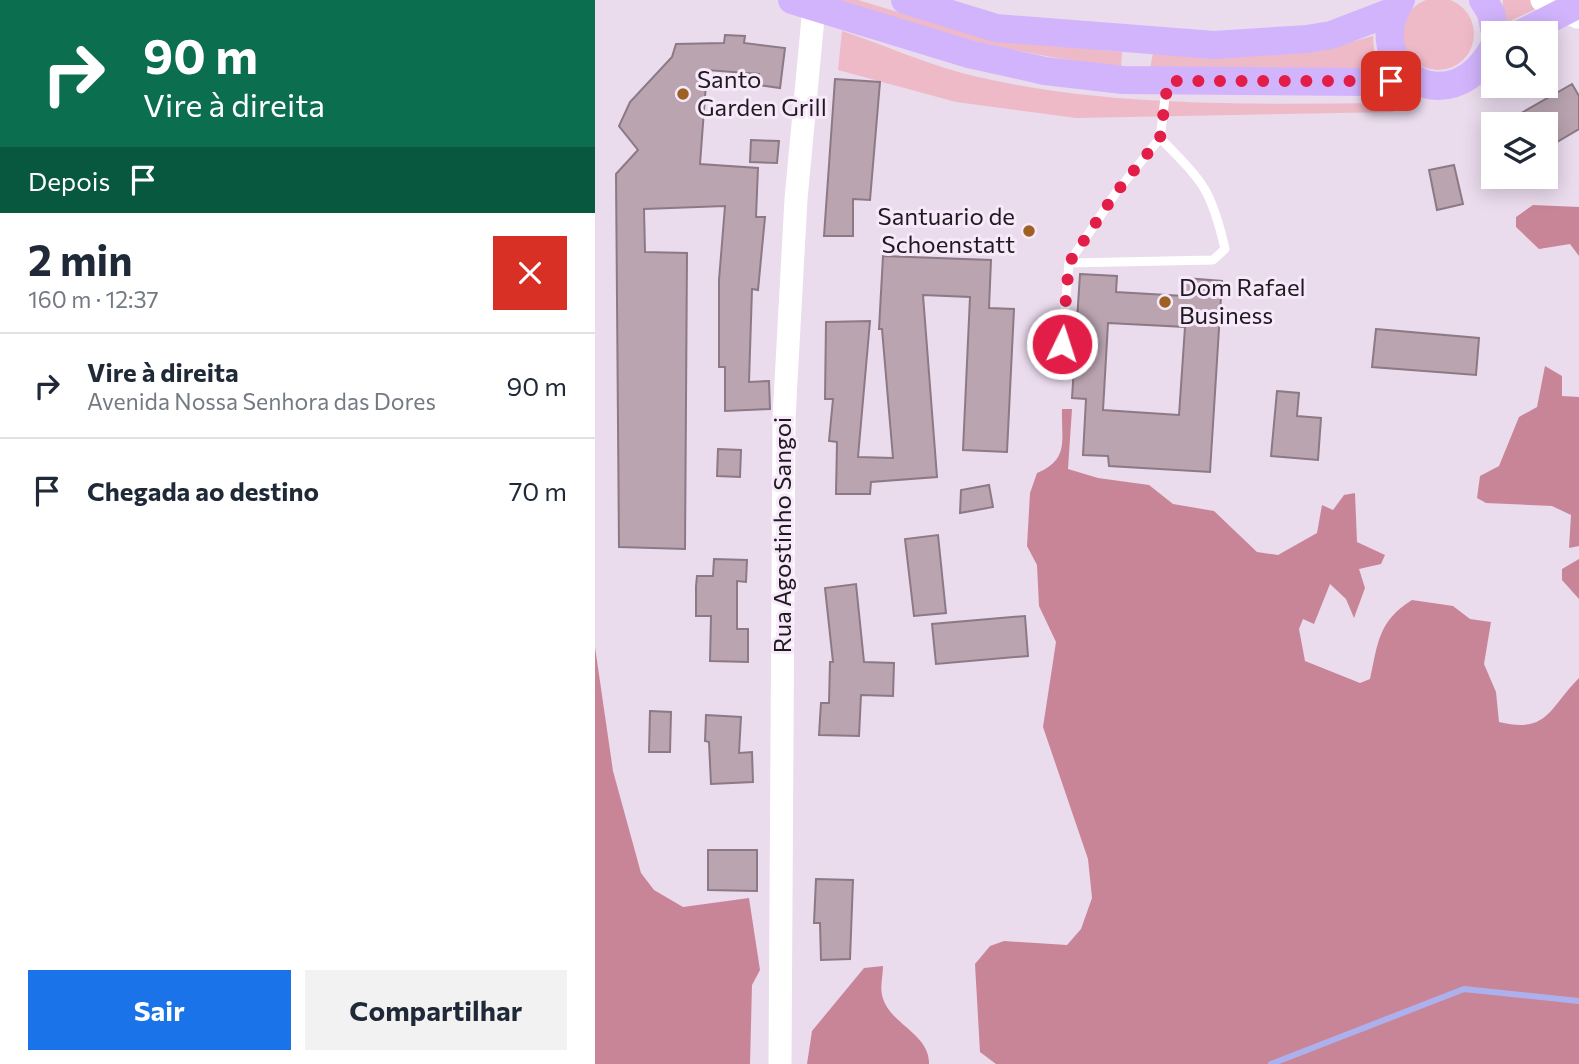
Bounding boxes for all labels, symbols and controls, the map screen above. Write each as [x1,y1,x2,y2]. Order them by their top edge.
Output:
map controls [1481,21,1558,189]
button: search [1481,21,1558,98]
text: 90 m [143,24,258,84]
icon: right [28,28,119,119]
pin [1361,51,1421,111]
icon: arrive [1372,62,1410,100]
place label: Santo Garden Grill [697,64,827,121]
text: Vire à direita [143,84,325,124]
marker: Santo Garden Grill [675,86,691,102]
button: layers [1481,112,1558,189]
icon: arrive [124,161,162,199]
text: Depois [28,165,110,196]
place label: Santuario de Schoenstatt [878,201,1015,258]
marker: Santuario de Schoenstatt [1021,223,1037,239]
text: 2 min [28,233,133,285]
button: close [493,236,567,310]
place label: Dom Rafael Business [1179,272,1306,329]
text: 160 m · 12:37 [28,285,159,313]
marker: Dom Rafael Business [1157,294,1173,310]
position arrow [1025,307,1099,381]
text: Vire à direita [87,356,239,387]
icon: right [28,367,66,405]
text: 90 m [507,370,567,401]
text: Avenida Nossa Senhora das Dores [87,387,436,415]
street label: Rua Agostinho Sangoi [767,417,796,653]
icon: arrive [28,472,66,510]
text: Chegada ao destino [87,475,319,506]
text: 70 m [509,475,567,506]
button: Sair [28,970,291,1050]
button: Compartilhar [305,970,567,1050]

